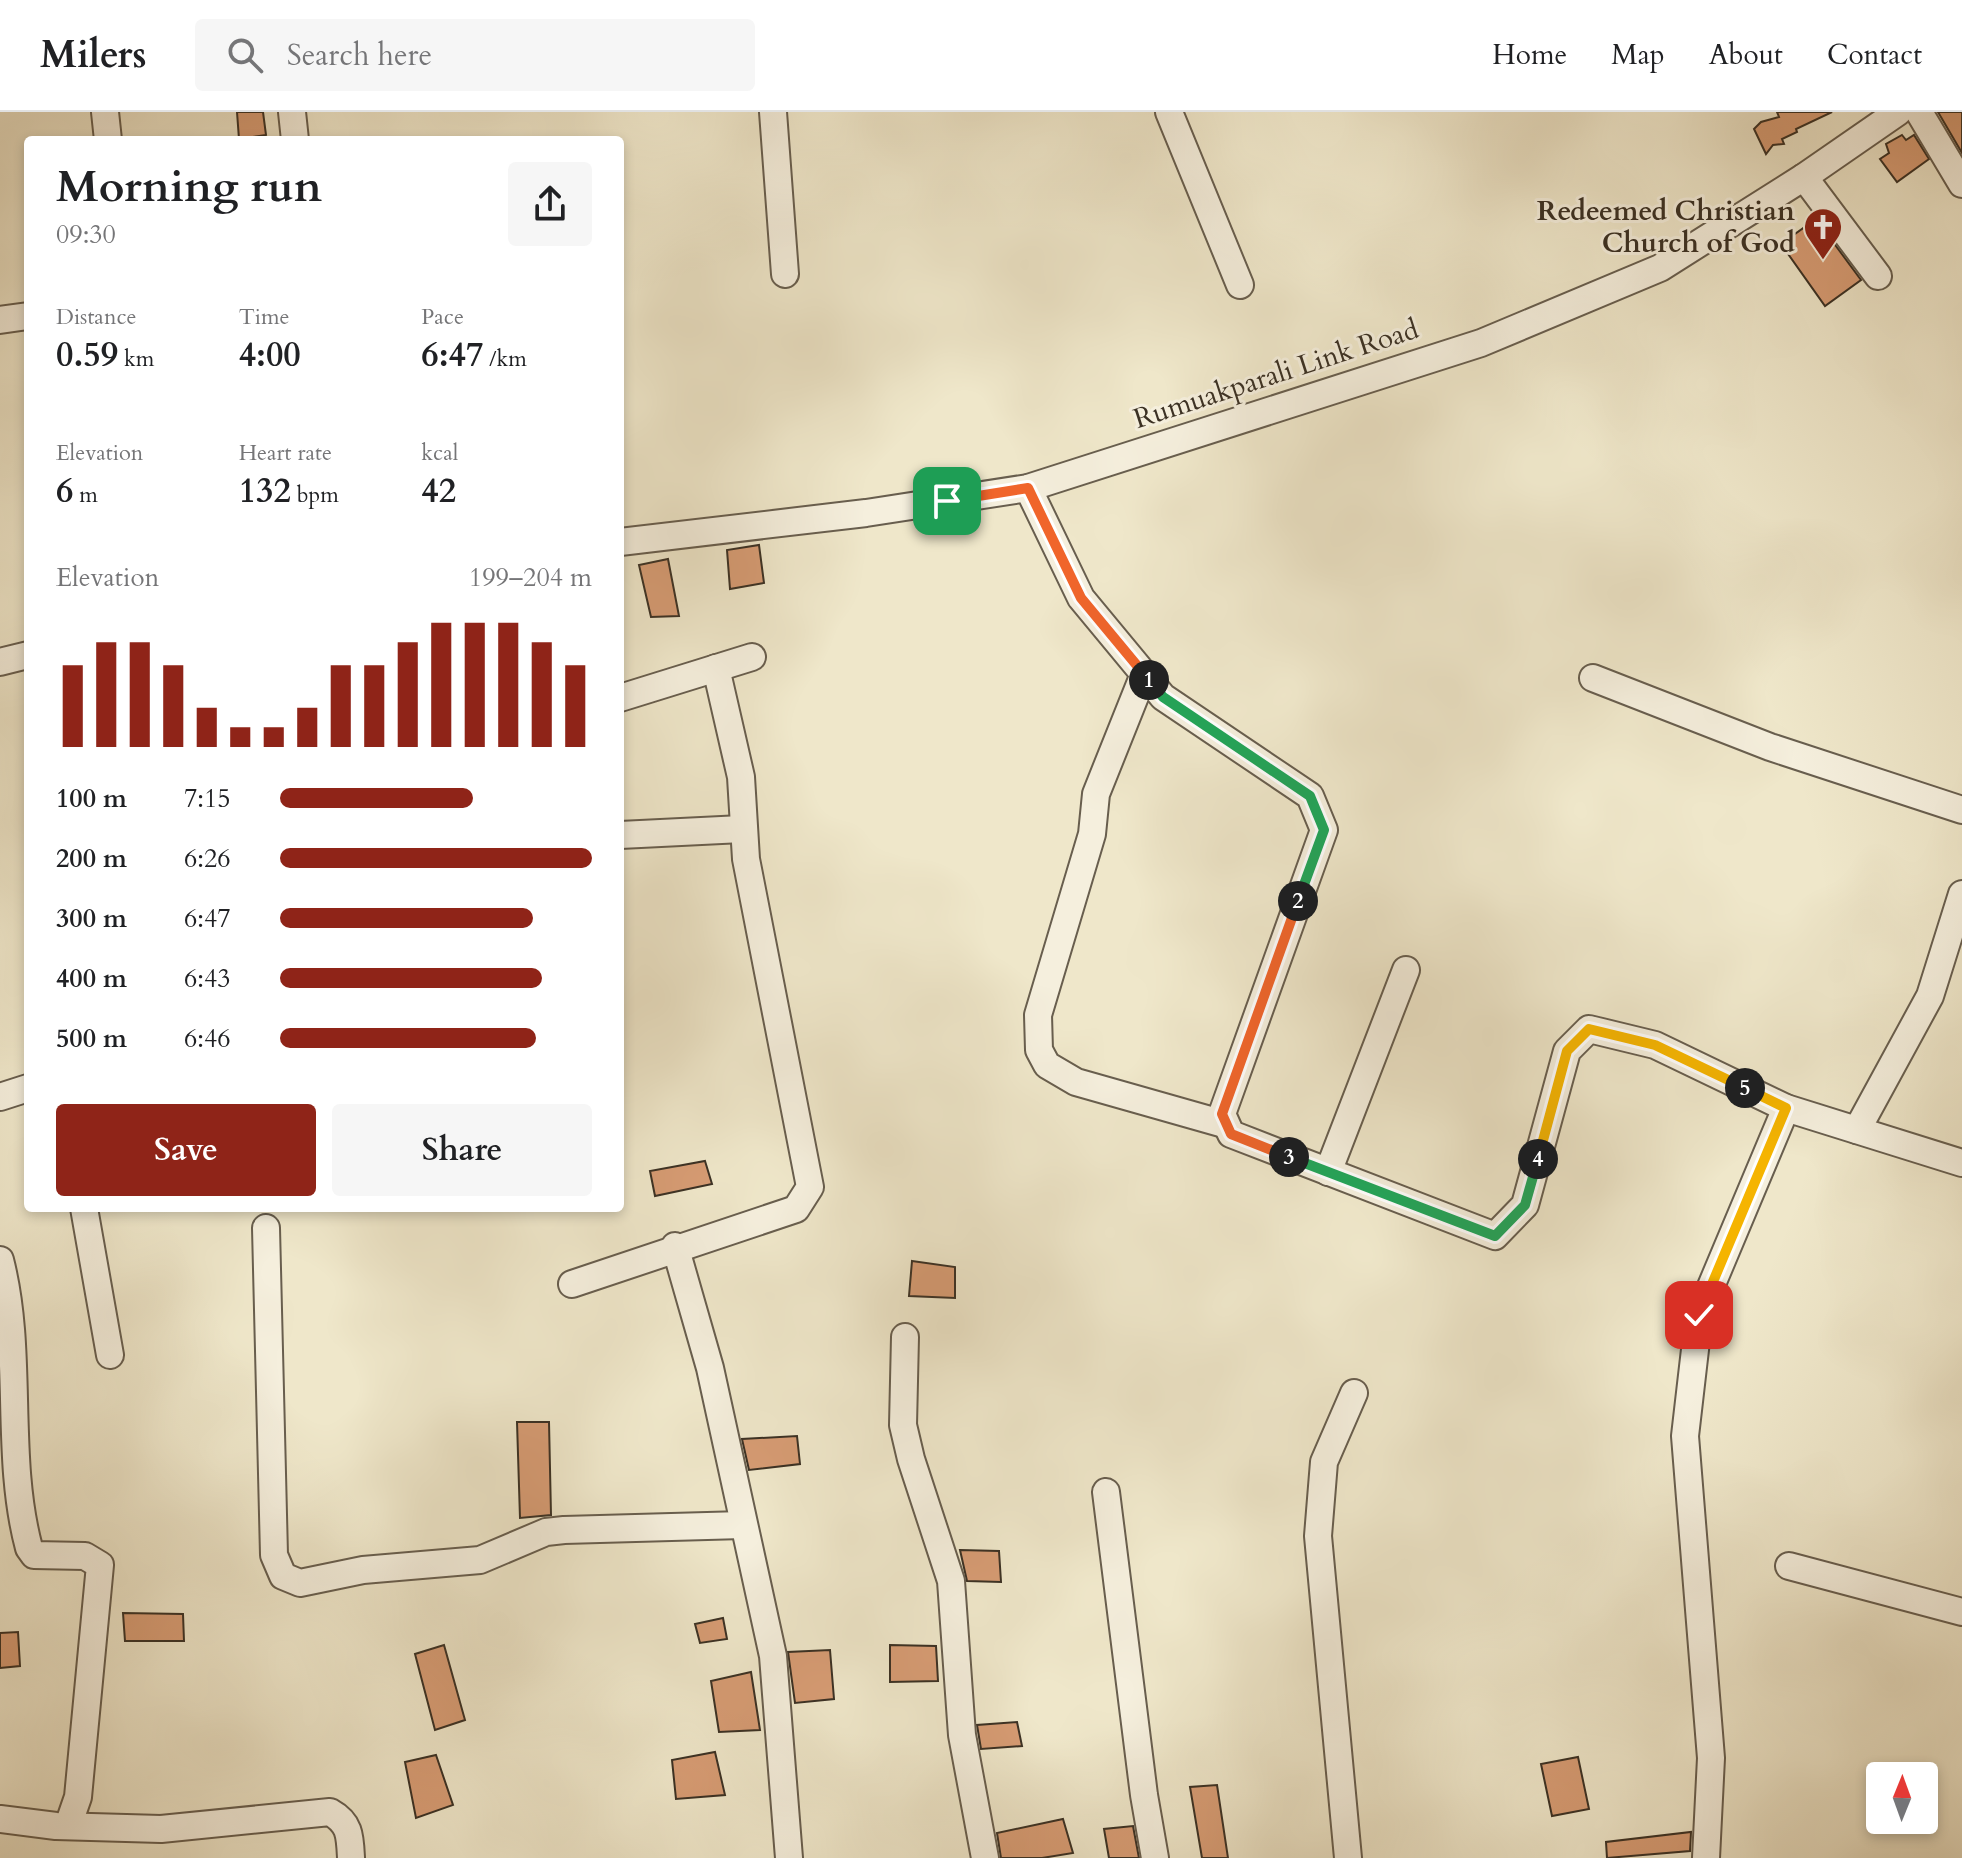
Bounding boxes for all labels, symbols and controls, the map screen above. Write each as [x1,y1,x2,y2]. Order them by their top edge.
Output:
search box [195,19,755,91]
text: Milers [40,29,147,81]
icon: search [223,33,267,77]
text: Search here [287,35,432,76]
text: Home [1492,36,1567,74]
text: Map [1611,36,1665,74]
text: About [1709,36,1783,74]
text: Contact [1827,36,1922,74]
text: Morning run [56,157,322,217]
button: share [508,162,592,246]
place label: Redeemed Christian Church of God [1537,192,1795,262]
church icon: Redeemed Christian Church of God [1802,206,1844,261]
text: 09:30 [56,217,116,252]
text: Distance [56,302,136,332]
text: Time [239,302,290,332]
text: Pace [421,302,464,332]
street label: Rumuakparali Link Road [1129,310,1423,438]
text: 0.59 [56,332,118,378]
text: 4:00 [239,332,301,378]
text: 6:47 [421,332,483,378]
text: km [118,344,154,374]
text: /km [483,344,527,374]
text: Elevation [56,438,143,468]
text: Heart rate [239,438,332,468]
text: kcal [421,438,458,468]
pin [913,467,981,535]
text: 6 [56,468,73,514]
text: 132 [239,468,291,514]
text: 42 [421,468,456,514]
icon: arrive [925,479,969,523]
text: m [73,480,98,510]
text: bpm [291,480,339,510]
text: Elevation [56,560,159,595]
text: 199–204 m [469,560,592,595]
pin: 1 [1129,660,1169,700]
text: 1 [1143,665,1155,695]
text: 100 m [56,781,127,816]
text: 7:15 [184,781,231,816]
text: 200 m [56,841,127,876]
text: 6:26 [184,841,231,876]
pin: 2 [1278,881,1318,921]
text: 2 [1292,886,1304,916]
text: 300 m [56,901,127,936]
text: 6:47 [184,901,231,936]
text: 400 m [56,961,127,996]
text: 6:43 [184,961,231,996]
text: 500 m [56,1021,127,1056]
text: 6:46 [184,1021,231,1056]
pin: 5 [1725,1068,1765,1108]
text: 5 [1739,1073,1751,1103]
button: Save [56,1104,316,1196]
button: Share [332,1104,592,1196]
pin: 3 [1269,1137,1309,1177]
pin: 4 [1518,1139,1558,1179]
text: 3 [1283,1142,1295,1172]
text: 4 [1532,1144,1544,1174]
pin [1665,1281,1733,1349]
icon: check [1677,1293,1721,1337]
north arrow [1866,1762,1938,1834]
map controls [1866,1762,1938,1834]

